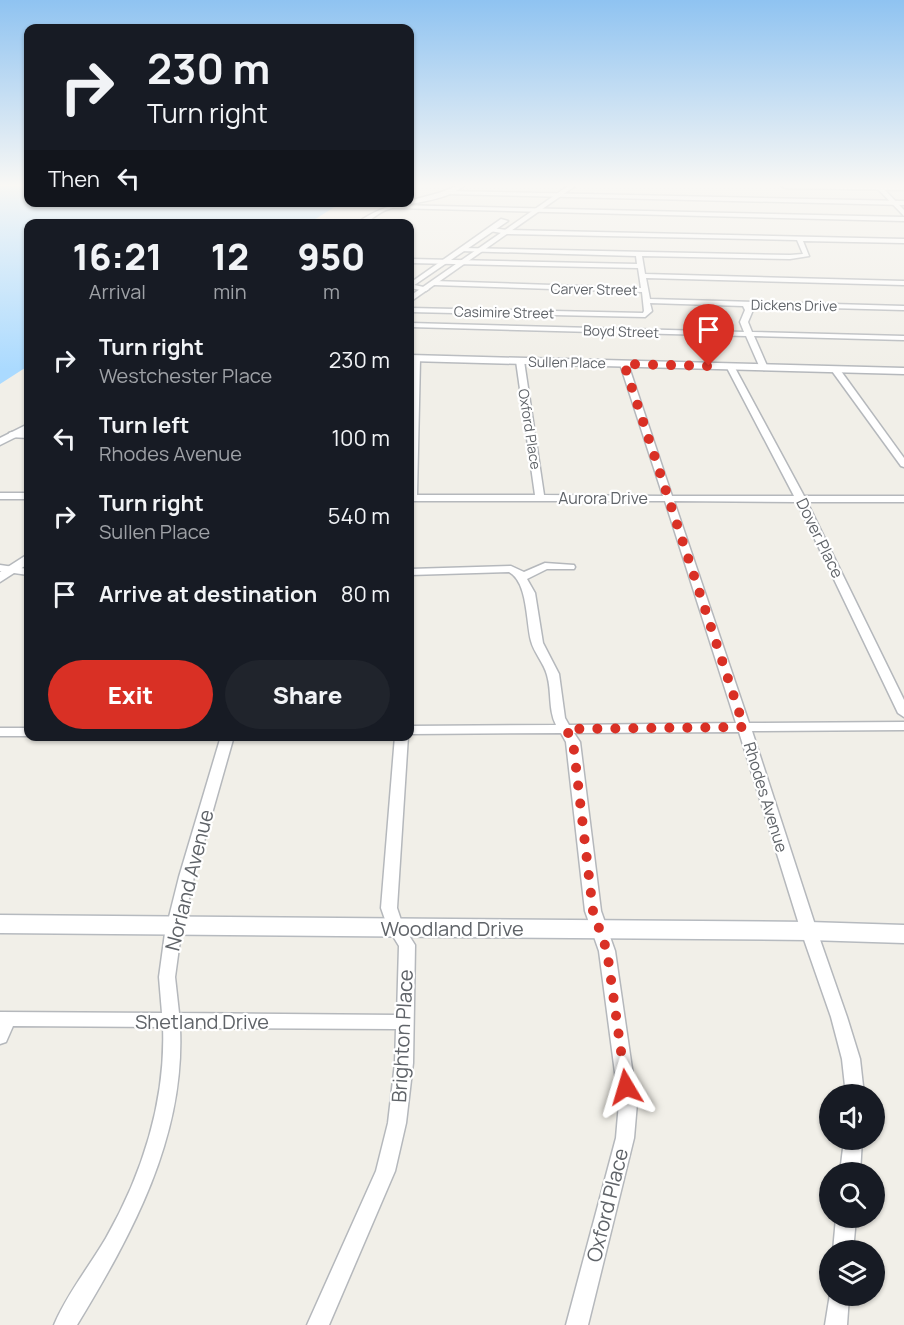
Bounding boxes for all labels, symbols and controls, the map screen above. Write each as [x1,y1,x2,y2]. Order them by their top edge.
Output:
text: 230 m [147,39,270,97]
icon: right [48,48,126,126]
text: Turn right [147,94,268,131]
icon: left [112,162,145,195]
text: Then [48,164,100,194]
text: 16:21 [73,232,162,281]
text: 12 [211,232,249,281]
text: 950 [298,232,365,281]
text: Arrival [89,278,146,305]
text: min [213,278,247,305]
text: m [323,278,340,305]
street label: Carver Street [550,279,638,299]
street label: Dickens Drive [751,295,837,315]
street label: Casimire Street [454,302,555,322]
pin [683,304,734,366]
icon: arrive [692,313,725,346]
street label: Boyd Street [583,320,660,342]
text: Turn right [99,332,204,362]
icon: right [48,344,81,377]
text: 230 m [329,345,390,375]
street label: Sullen Place [528,352,606,372]
text: Westchester Place [99,362,272,389]
street label: Oxford Place [514,387,546,471]
text: Turn left [99,410,189,440]
icon: left [48,422,81,455]
text: 100 m [332,423,390,453]
text: Rhodes Avenue [99,440,242,467]
street label: Aurora Drive [558,487,648,509]
text: Turn right [99,488,204,518]
street label: Dover Place [791,494,849,582]
icon: right [48,500,81,533]
text: 540 m [328,501,390,531]
text: Sullen Place [99,518,210,545]
icon: arrive [48,578,81,611]
text: Arrive at destination [99,579,317,609]
text: 80 m [341,579,390,609]
button: Exit [48,660,213,729]
button: Share [225,660,390,729]
street label: Rhodes Avenue [739,739,793,855]
street label: Norland Avenue [158,807,220,953]
street label: Woodland Drive [380,915,524,942]
street label: Brighton Place [385,969,419,1103]
street label: Shetland Drive [135,1008,269,1035]
position arrow [594,1055,658,1119]
map controls [819,1084,885,1306]
button: sound [819,1084,885,1150]
street label: Oxford Place [580,1145,634,1265]
button: search [819,1162,885,1228]
button: layers [819,1240,885,1306]

